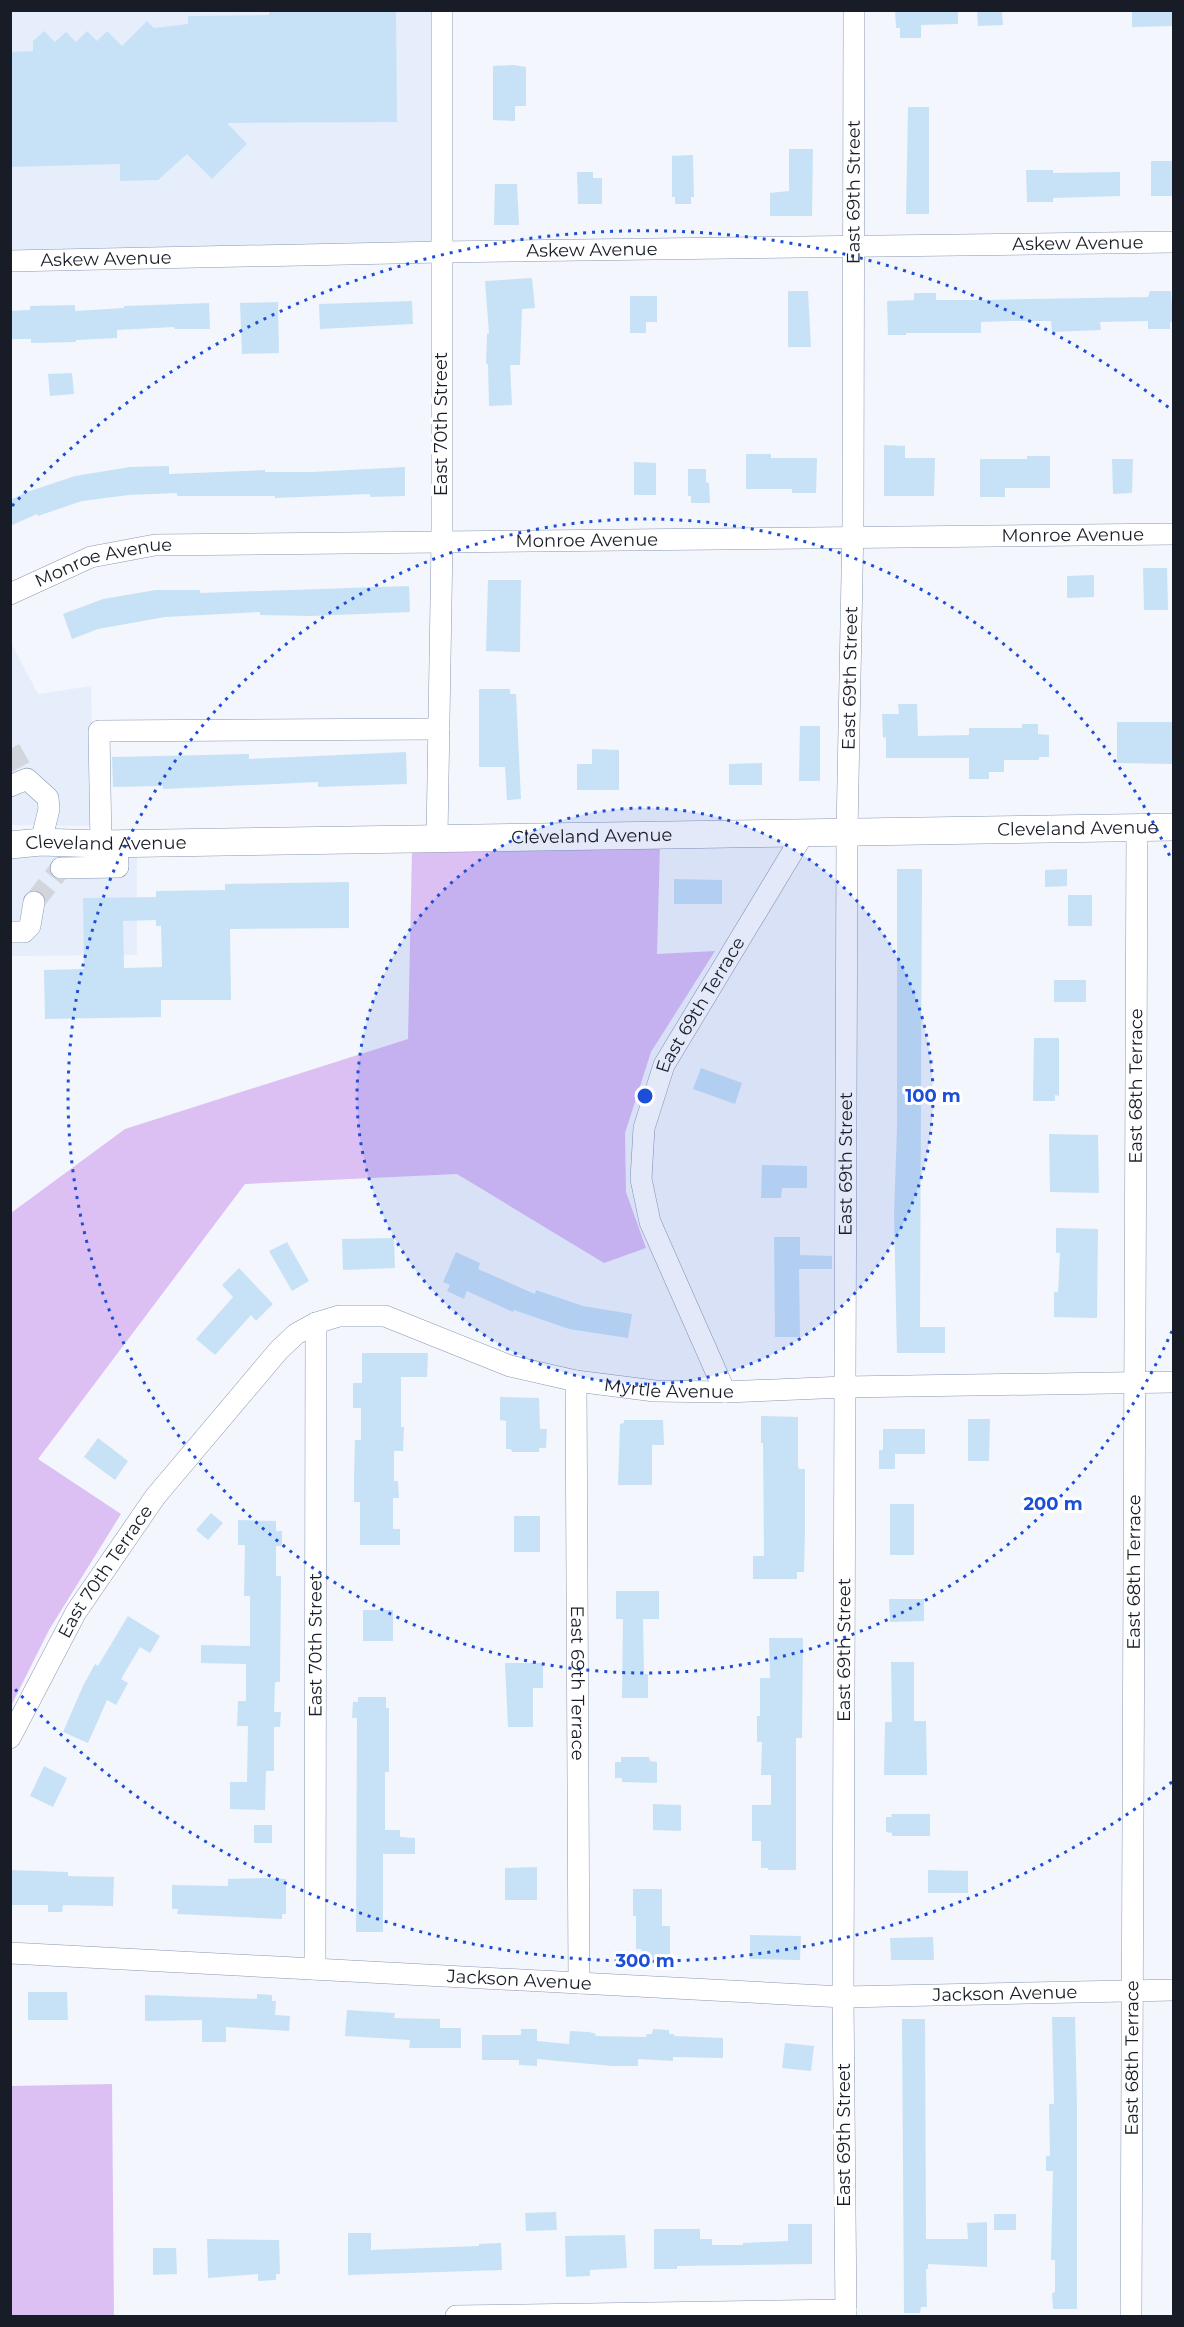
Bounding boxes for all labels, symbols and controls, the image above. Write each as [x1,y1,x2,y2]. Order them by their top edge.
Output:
street label: East 69th Street [843,120,865,264]
street label: Askew Avenue [1012,231,1144,255]
street label: Askew Avenue [526,238,658,262]
street label: Askew Avenue [40,247,172,271]
street label: East 70th Street [430,352,452,496]
street label: Monroe Avenue [1001,523,1144,547]
street label: Monroe Avenue [515,529,658,552]
street label: Monroe Avenue [32,534,172,592]
street label: East 69th Street [838,606,862,750]
street label: Cleveland Avenue [997,816,1159,841]
street label: Cleveland Avenue [511,824,673,849]
street label: Cleveland Avenue [24,831,187,855]
street label: East 69th Terrace [651,933,750,1075]
street label: East 68th Terrace [1125,1008,1147,1164]
text: 100 m [905,1085,961,1107]
centre of rings [635,1086,655,1106]
street label: East 69th Street [835,1092,857,1236]
street label: Myrtle Avenue [603,1374,734,1403]
text: 200 m [1023,1493,1083,1515]
street label: East 68th Terrace [1123,1494,1145,1650]
street label: East 70th Terrace [53,1501,157,1642]
street label: East 70th Street [304,1573,327,1717]
street label: East 69th Street [833,1578,855,1722]
street label: East 69th Terrace [566,1605,589,1761]
text: 300 m [614,1950,675,1972]
street label: Jackson Avenue [445,1965,592,1995]
street label: East 68th Terrace [1121,1980,1143,2136]
street label: Jackson Avenue [931,1981,1078,2006]
street label: East 69th Street [833,2063,855,2207]

